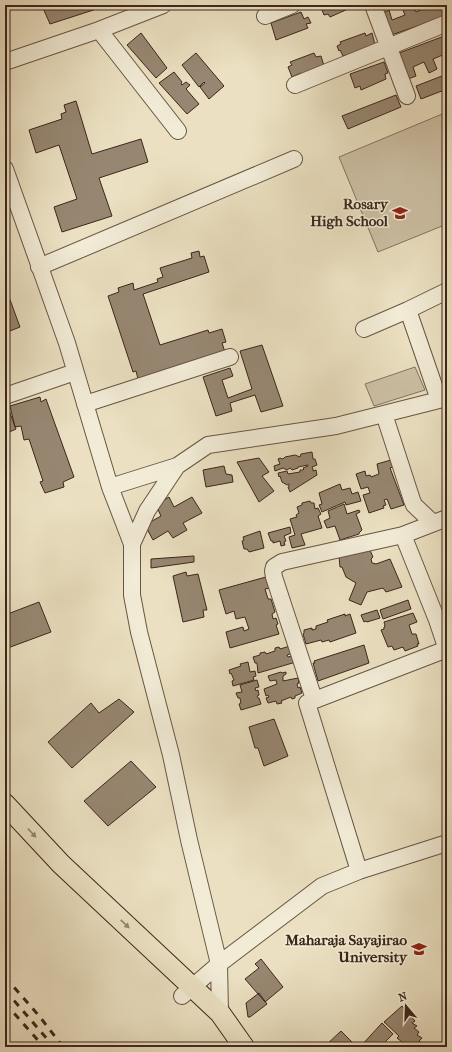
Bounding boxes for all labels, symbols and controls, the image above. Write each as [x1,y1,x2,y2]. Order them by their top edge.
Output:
place label: Rosary High School [310,195,389,230]
school or university icon: Rosary High School [391,204,409,222]
one-way arrow [27,828,37,838]
one-way arrow [120,919,130,928]
place label: Maharaja Sayajirao University [284,931,408,966]
school or university icon: Maharaja Sayajirao University [410,940,428,958]
north arrow [386,986,426,1026]
text: N [397,989,410,1005]

